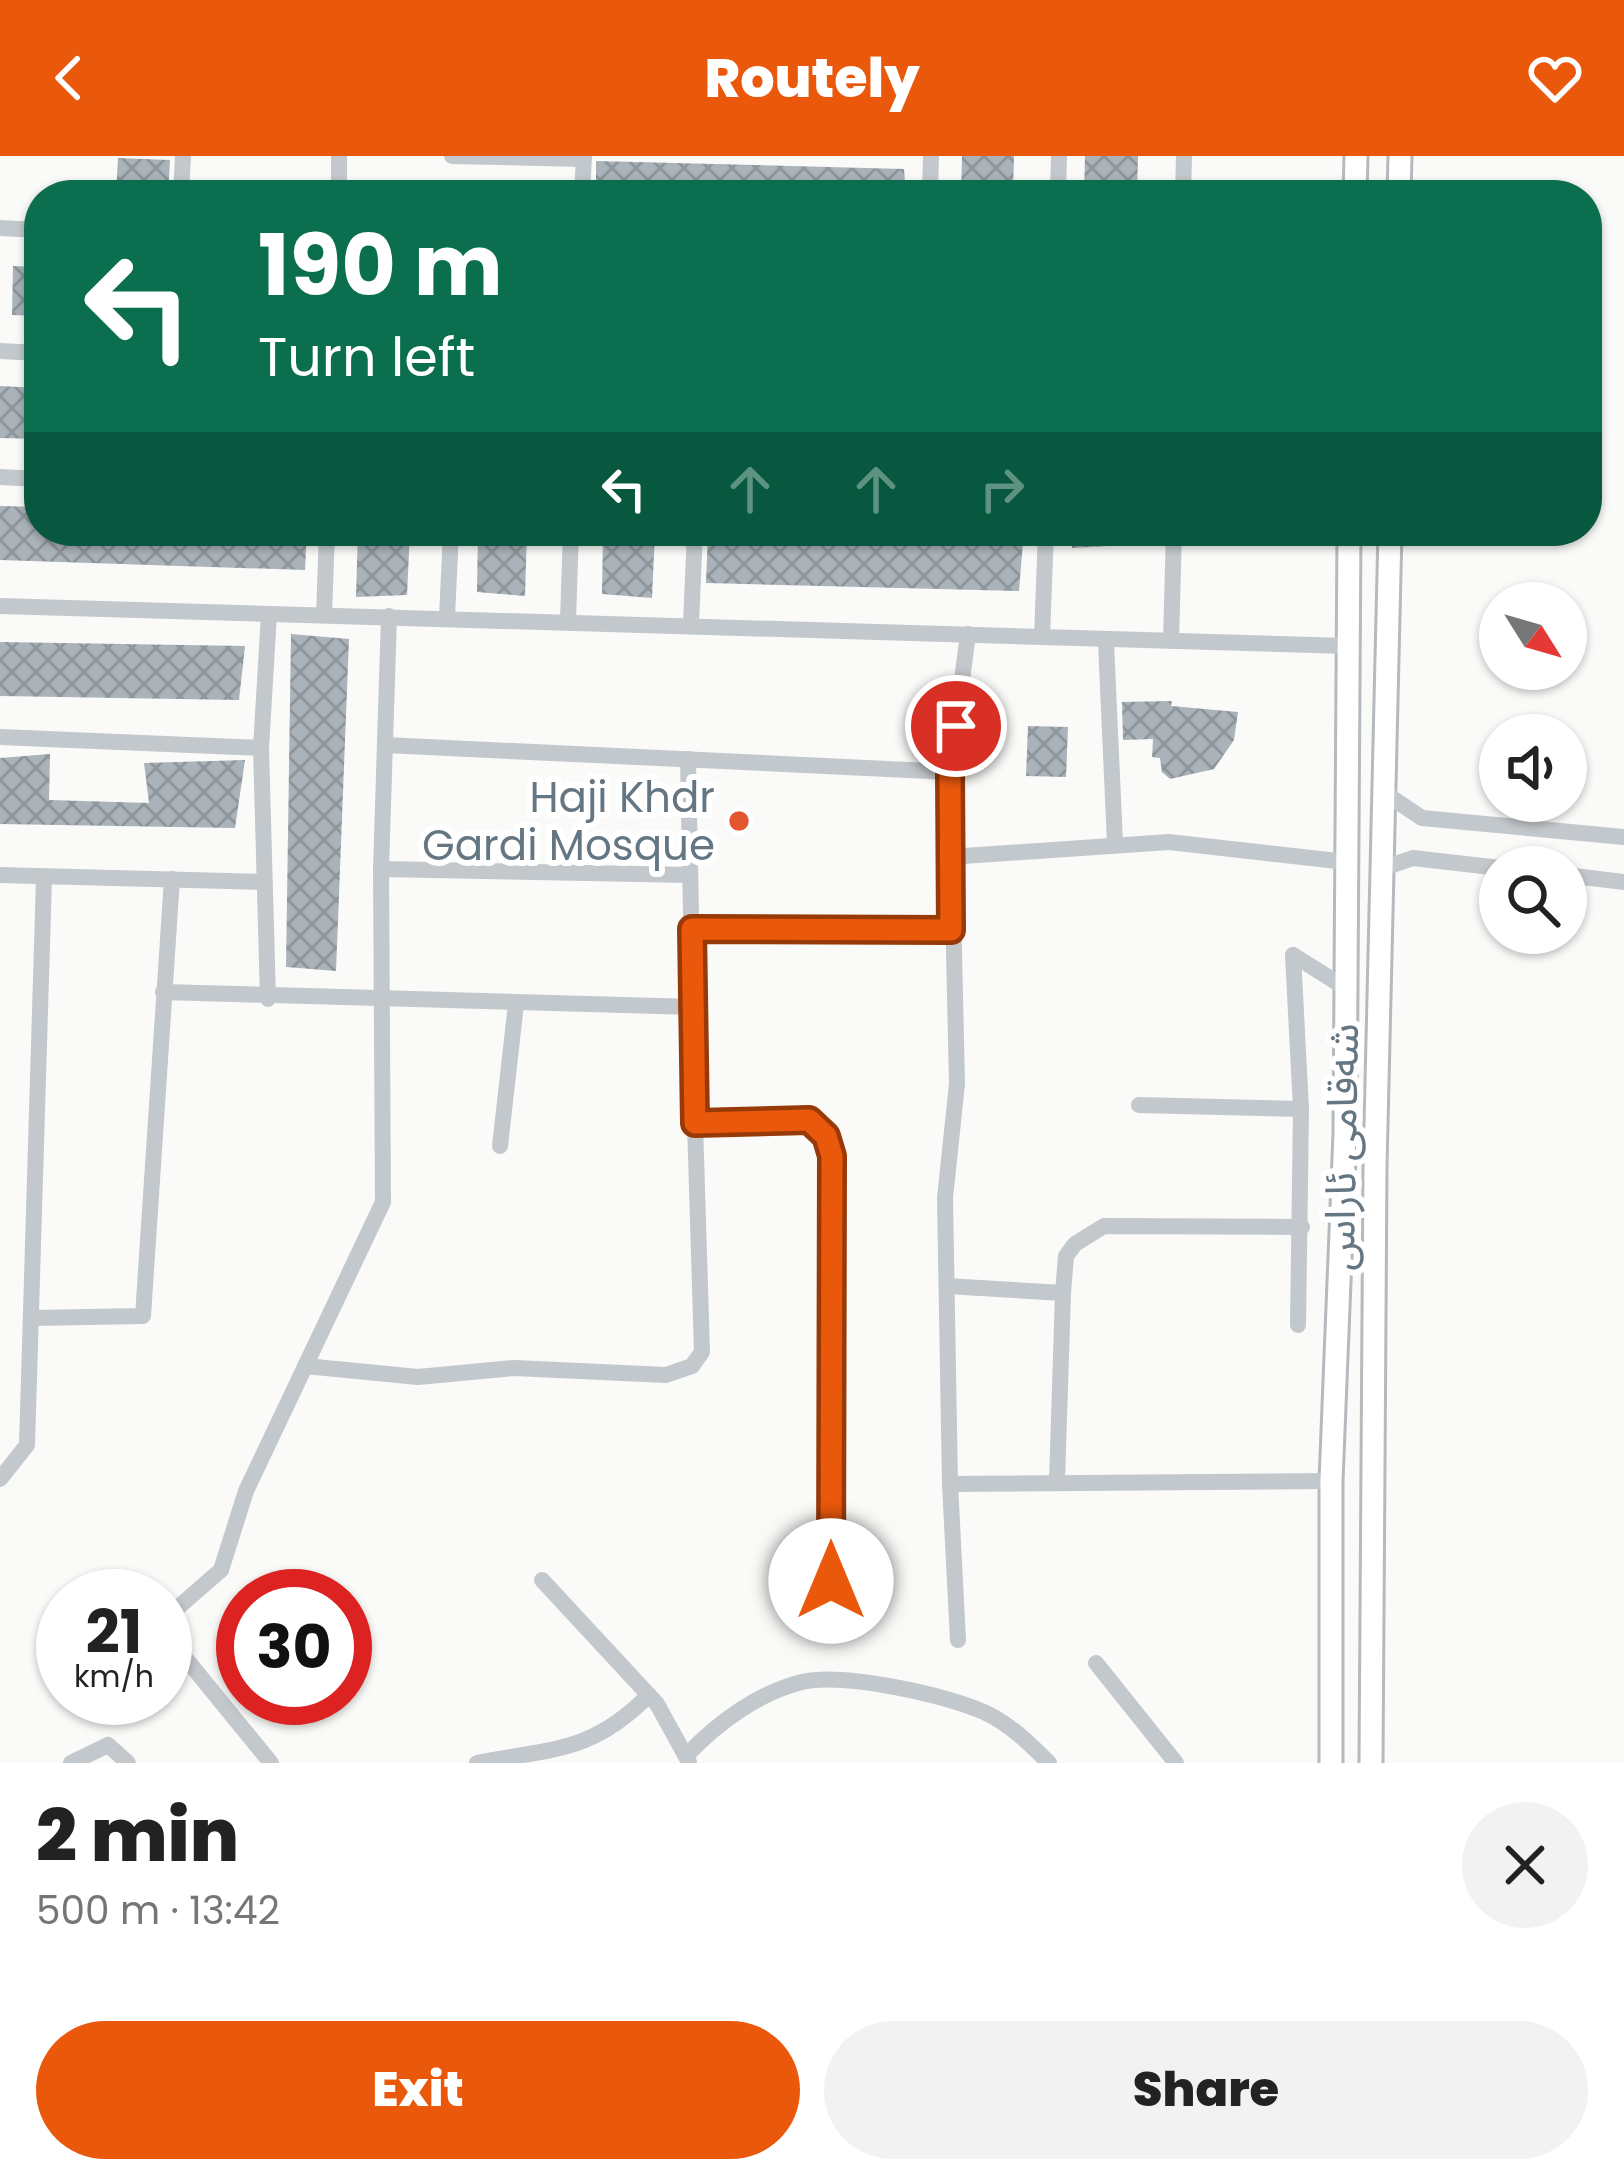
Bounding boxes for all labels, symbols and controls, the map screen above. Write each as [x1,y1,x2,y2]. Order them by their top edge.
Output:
text: Routely [704,40,920,116]
icon: back [36,45,102,111]
icon: heart [1522,45,1588,111]
text: 190 m [258,207,503,324]
icon: left [60,228,216,384]
text: Turn left [258,319,475,395]
icon: left [591,456,657,522]
icon: ahead [717,456,783,522]
icon: ahead [843,456,909,522]
icon: right [969,456,1035,522]
north arrow [1479,582,1587,690]
map controls [1479,582,1587,954]
pin [905,675,1007,777]
icon: arrive [923,693,989,759]
button: sound [1479,714,1587,822]
place label: Haji Khdr Gardi Mosque [422,768,715,875]
marker: Haji Khdr Gardi Mosque [726,808,752,834]
button: search [1479,846,1587,954]
street label: شەقامی ئاراس [1310,1023,1373,1271]
position arrow [768,1518,894,1644]
speed limit sign: 30 [216,1569,372,1725]
text: 21 [86,1590,142,1674]
text: km/h [74,1655,154,1698]
text: 2 min [36,1785,239,1886]
button: close [1462,1802,1588,1928]
text: 500 m · 13:42 [36,1883,280,1938]
button: Exit [36,2021,800,2159]
button: Share [824,2021,1588,2159]

